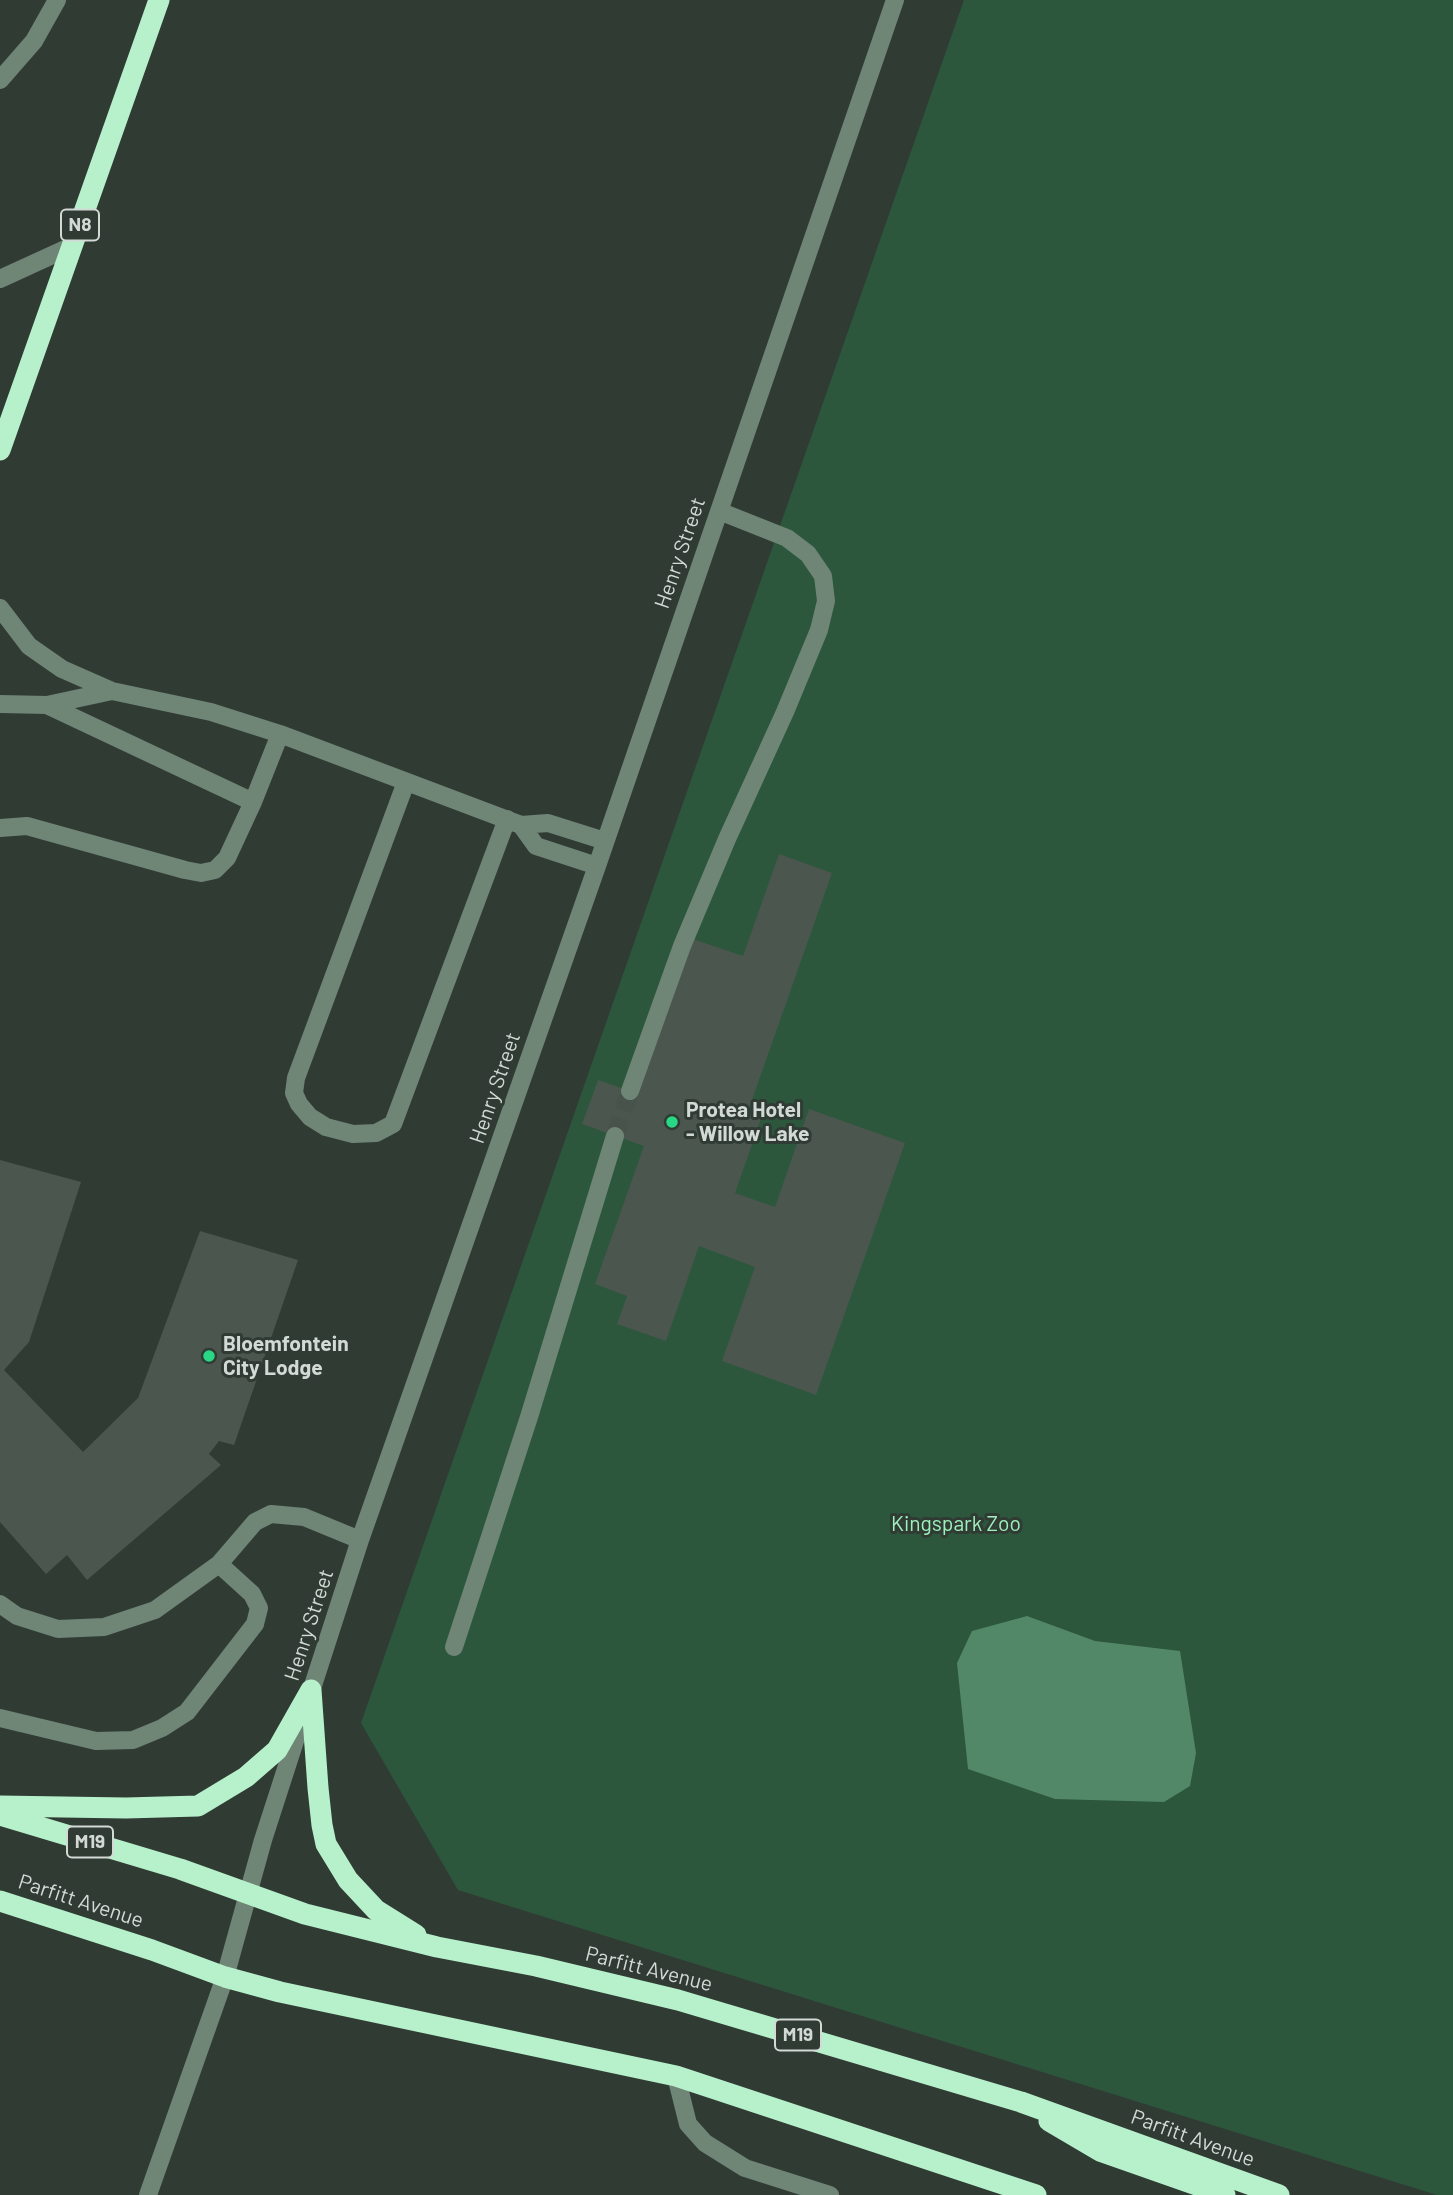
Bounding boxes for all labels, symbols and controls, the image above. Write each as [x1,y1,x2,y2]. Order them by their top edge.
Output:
road number: N8 [61,210,99,241]
street label: Henry Street [649,494,711,612]
street label: Henry Street [464,1029,526,1147]
place label: Protea Hotel - Willow Lake [686,1097,809,1147]
marker: Protea Hotel - Willow Lake [664,1114,680,1130]
place label: Bloemfontein City Lodge [223,1331,349,1381]
marker: Bloemfontein City Lodge [201,1348,217,1364]
park label: Kingspark Zoo [891,1511,1021,1537]
street label: Henry Street [279,1566,339,1684]
road number: M19 [67,1826,113,1858]
street label: Parfitt Avenue [15,1869,147,1933]
street label: Parfitt Avenue [583,1941,715,1997]
road number: M19 [775,2020,821,2050]
street label: Parfitt Avenue [1128,2104,1258,2172]

